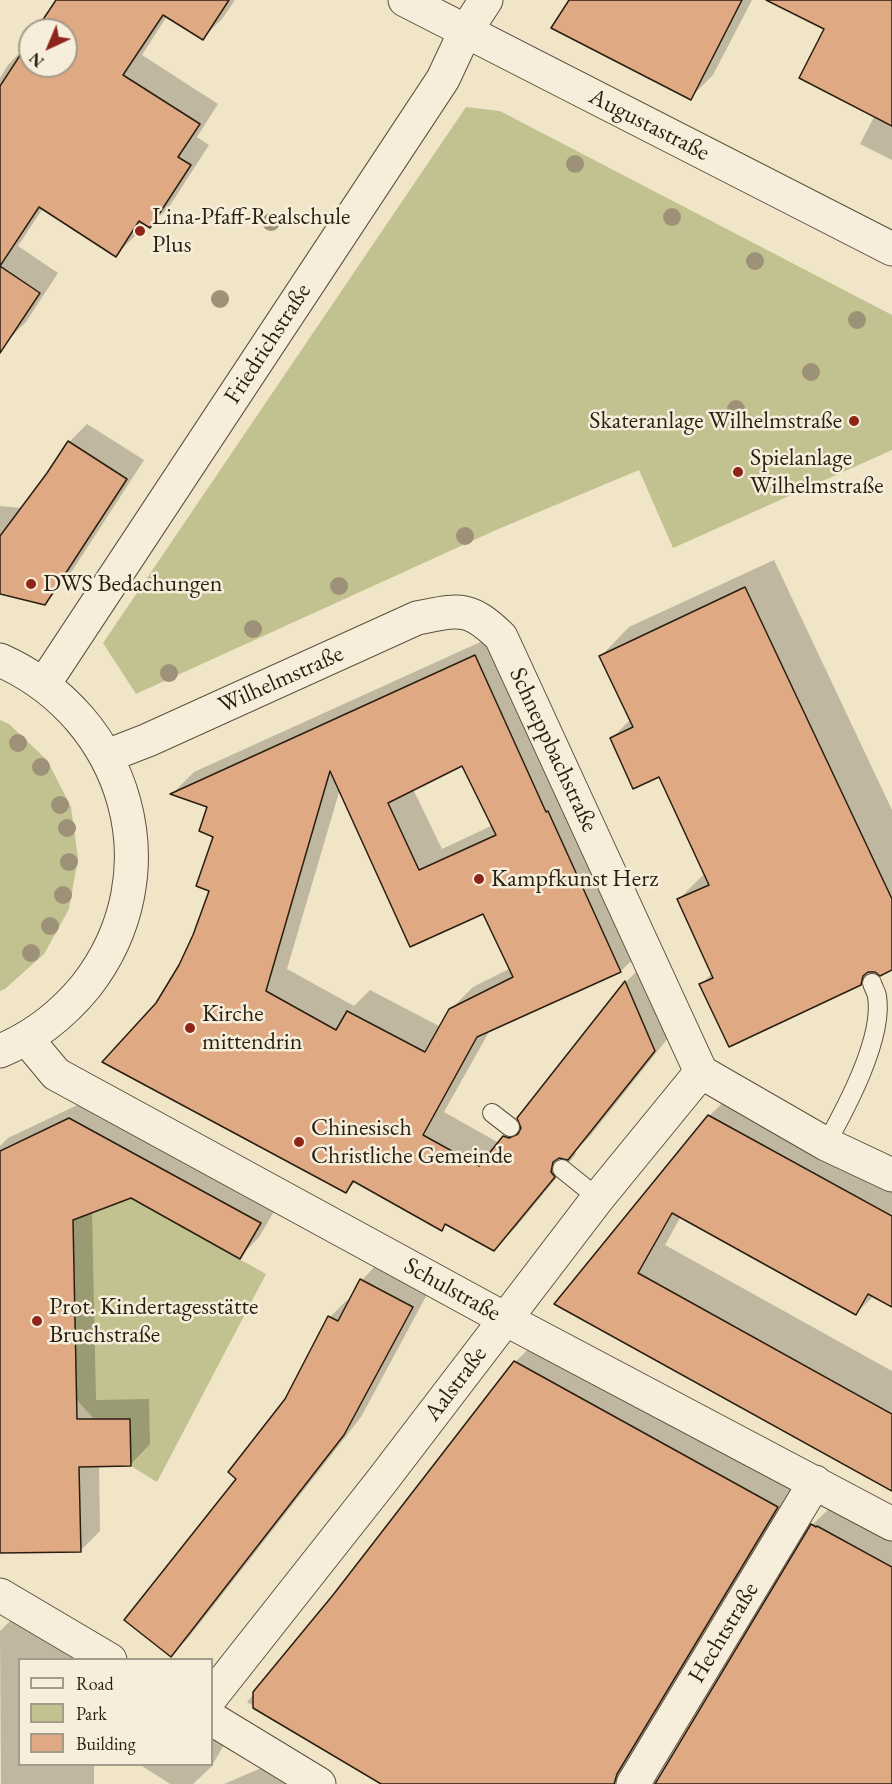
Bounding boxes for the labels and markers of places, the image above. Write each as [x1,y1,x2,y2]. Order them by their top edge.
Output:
place label: Lina-Pfaff-Realschule Plus [152,203,350,259]
marker: Lina-Pfaff-Realschule Plus [133,224,147,238]
place label: Skateranlage Wilhelmstraße [589,407,842,435]
marker: Skateranlage Wilhelmstraße [847,414,861,428]
place label: Spielanlage Wilhelmstraße [750,444,884,500]
marker: Spielanlage Wilhelmstraße [731,465,745,479]
place label: DWS Bedachungen [43,570,222,598]
marker: DWS Bedachungen [24,577,38,591]
place label: Kampfkunst Herz [491,865,658,893]
marker: Kampfkunst Herz [472,872,486,886]
place label: Kirche mittendrin [202,1000,302,1056]
marker: Kirche mittendrin [183,1021,197,1035]
place label: Chinesisch Christliche Gemeinde [311,1114,512,1170]
marker: Chinesisch Christliche Gemeinde [292,1135,306,1149]
place label: Prot. Kindertagesstätte Bruchstraße [49,1293,258,1349]
marker: Prot. Kindertagesstätte Bruchstraße [30,1314,44,1328]

